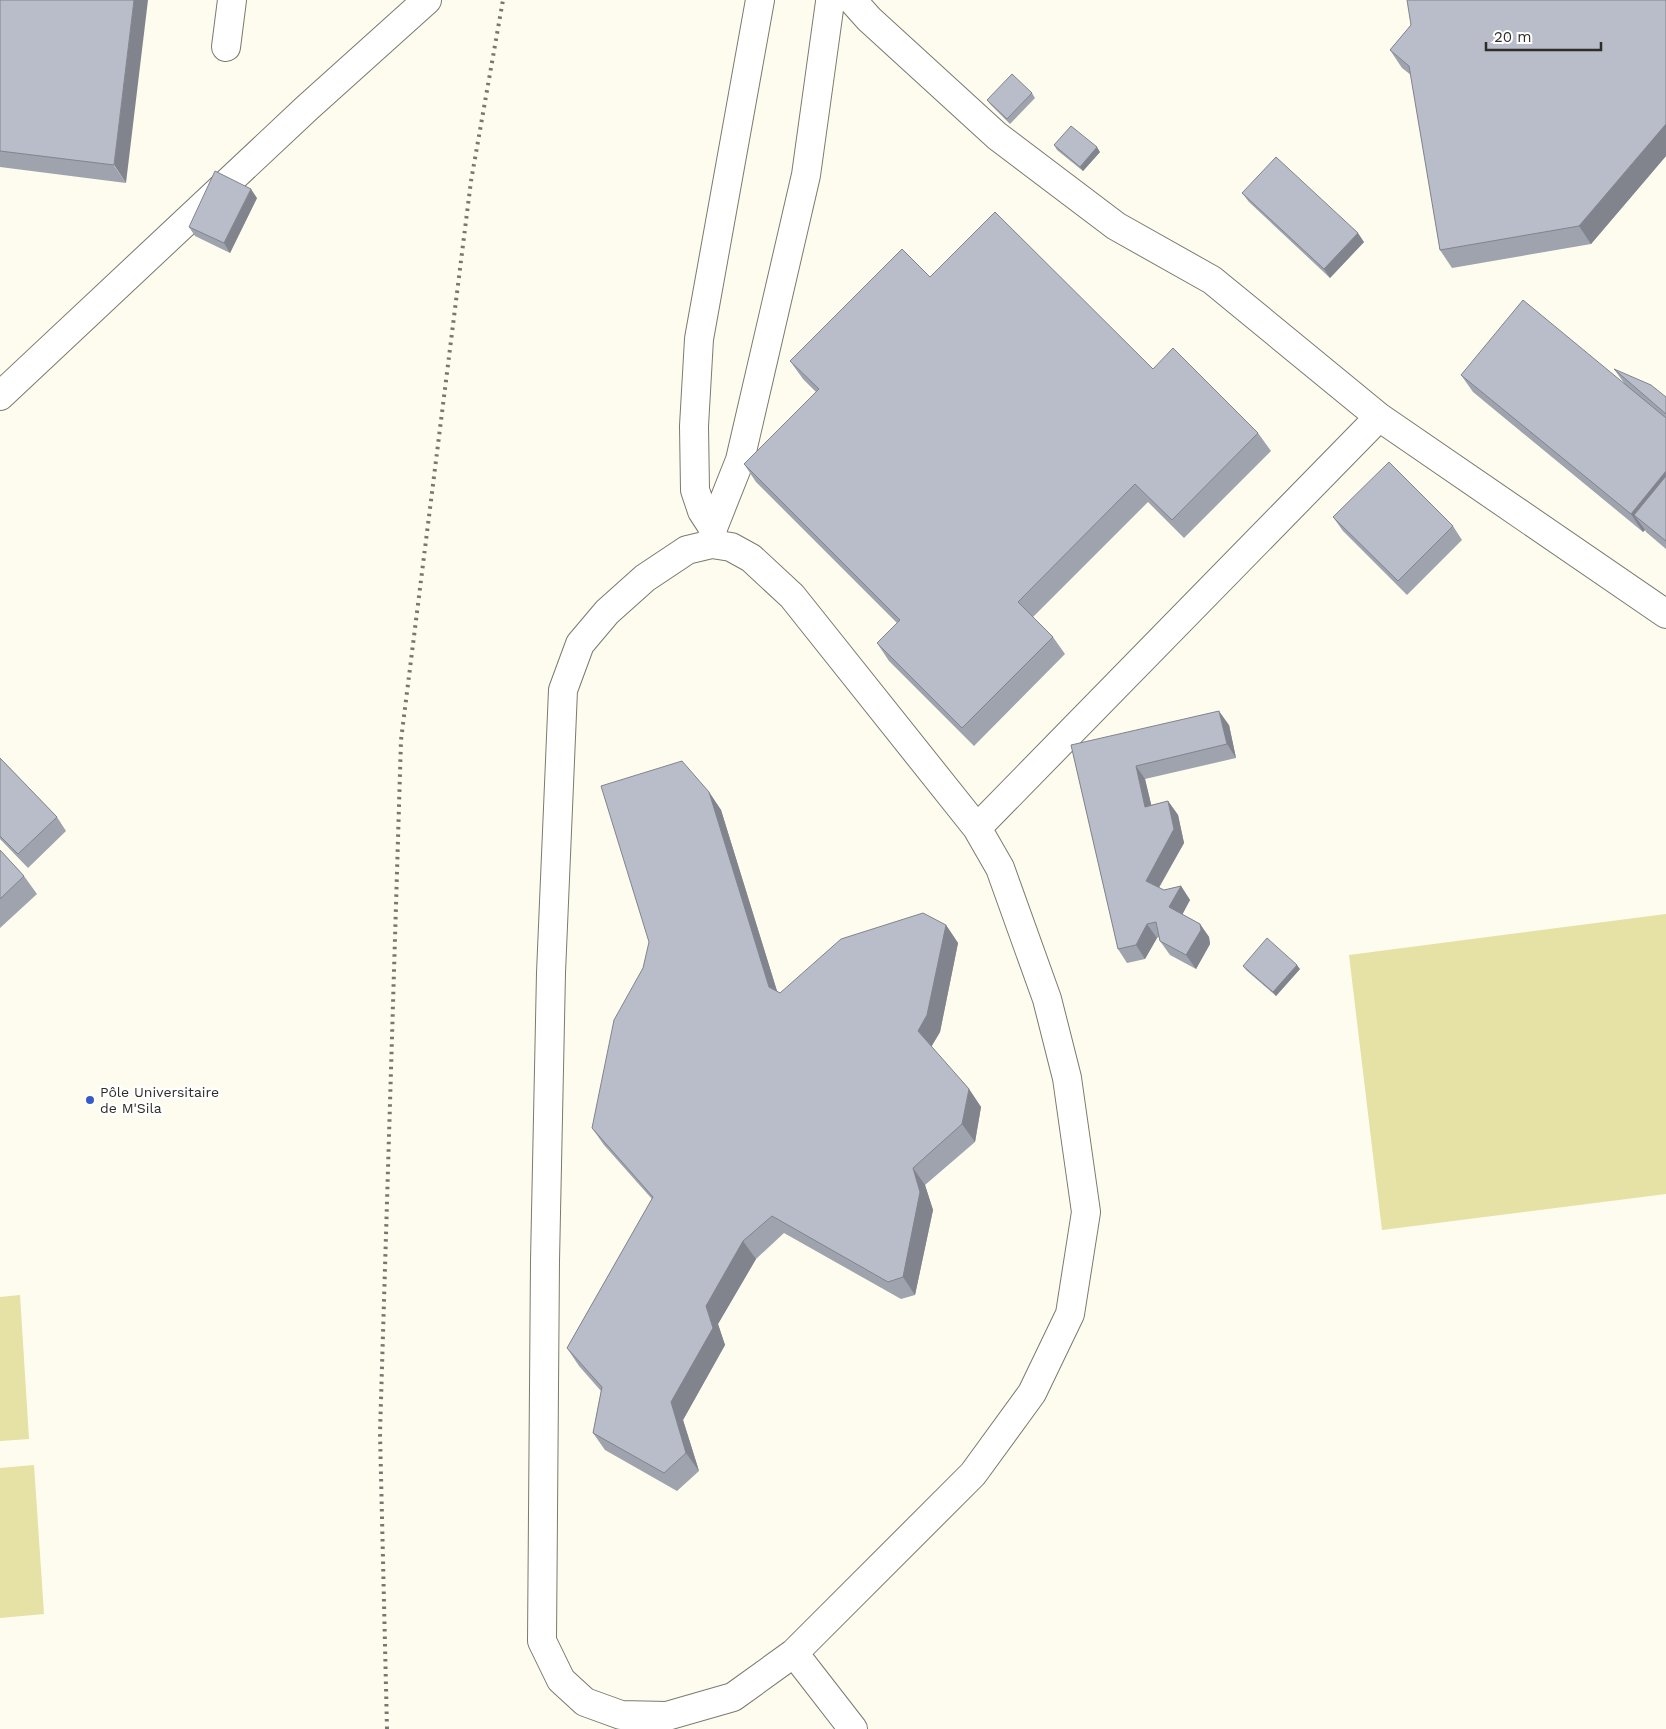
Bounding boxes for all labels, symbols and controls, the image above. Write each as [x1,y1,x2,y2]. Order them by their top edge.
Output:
scale bar [1486,20,1601,52]
text: 20 m [1494,28,1532,46]
place label: Pôle Universitaire de M'Sila [100,1084,219,1116]
marker: Pôle Universitaire de M'Sila [84,1094,96,1106]

